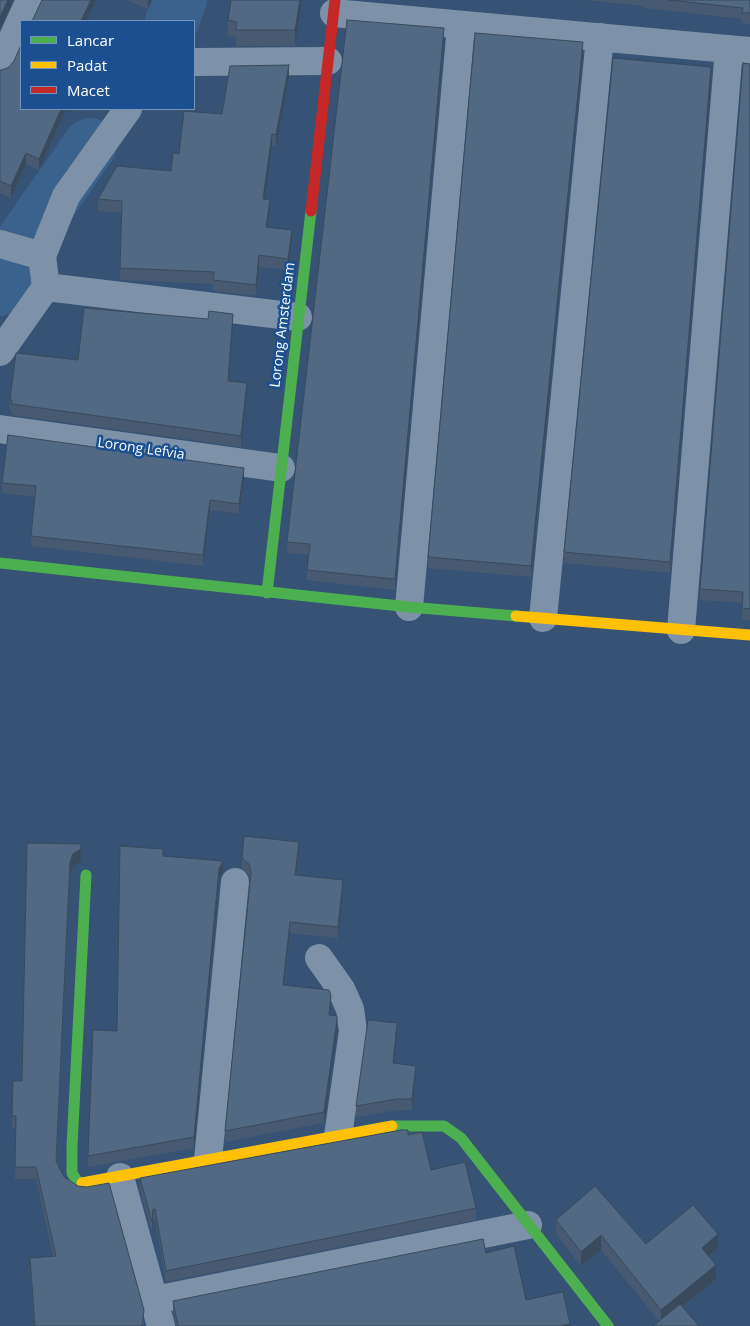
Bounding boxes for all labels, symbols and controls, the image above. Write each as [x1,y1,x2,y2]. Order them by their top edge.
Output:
legend [20,20,195,110]
text: Lancar [67,30,114,50]
text: Padat [67,55,107,75]
text: Macet [67,80,110,100]
street label: Lorong Amsterdam [267,261,299,389]
street label: Lorong Lefvia [96,435,186,463]

